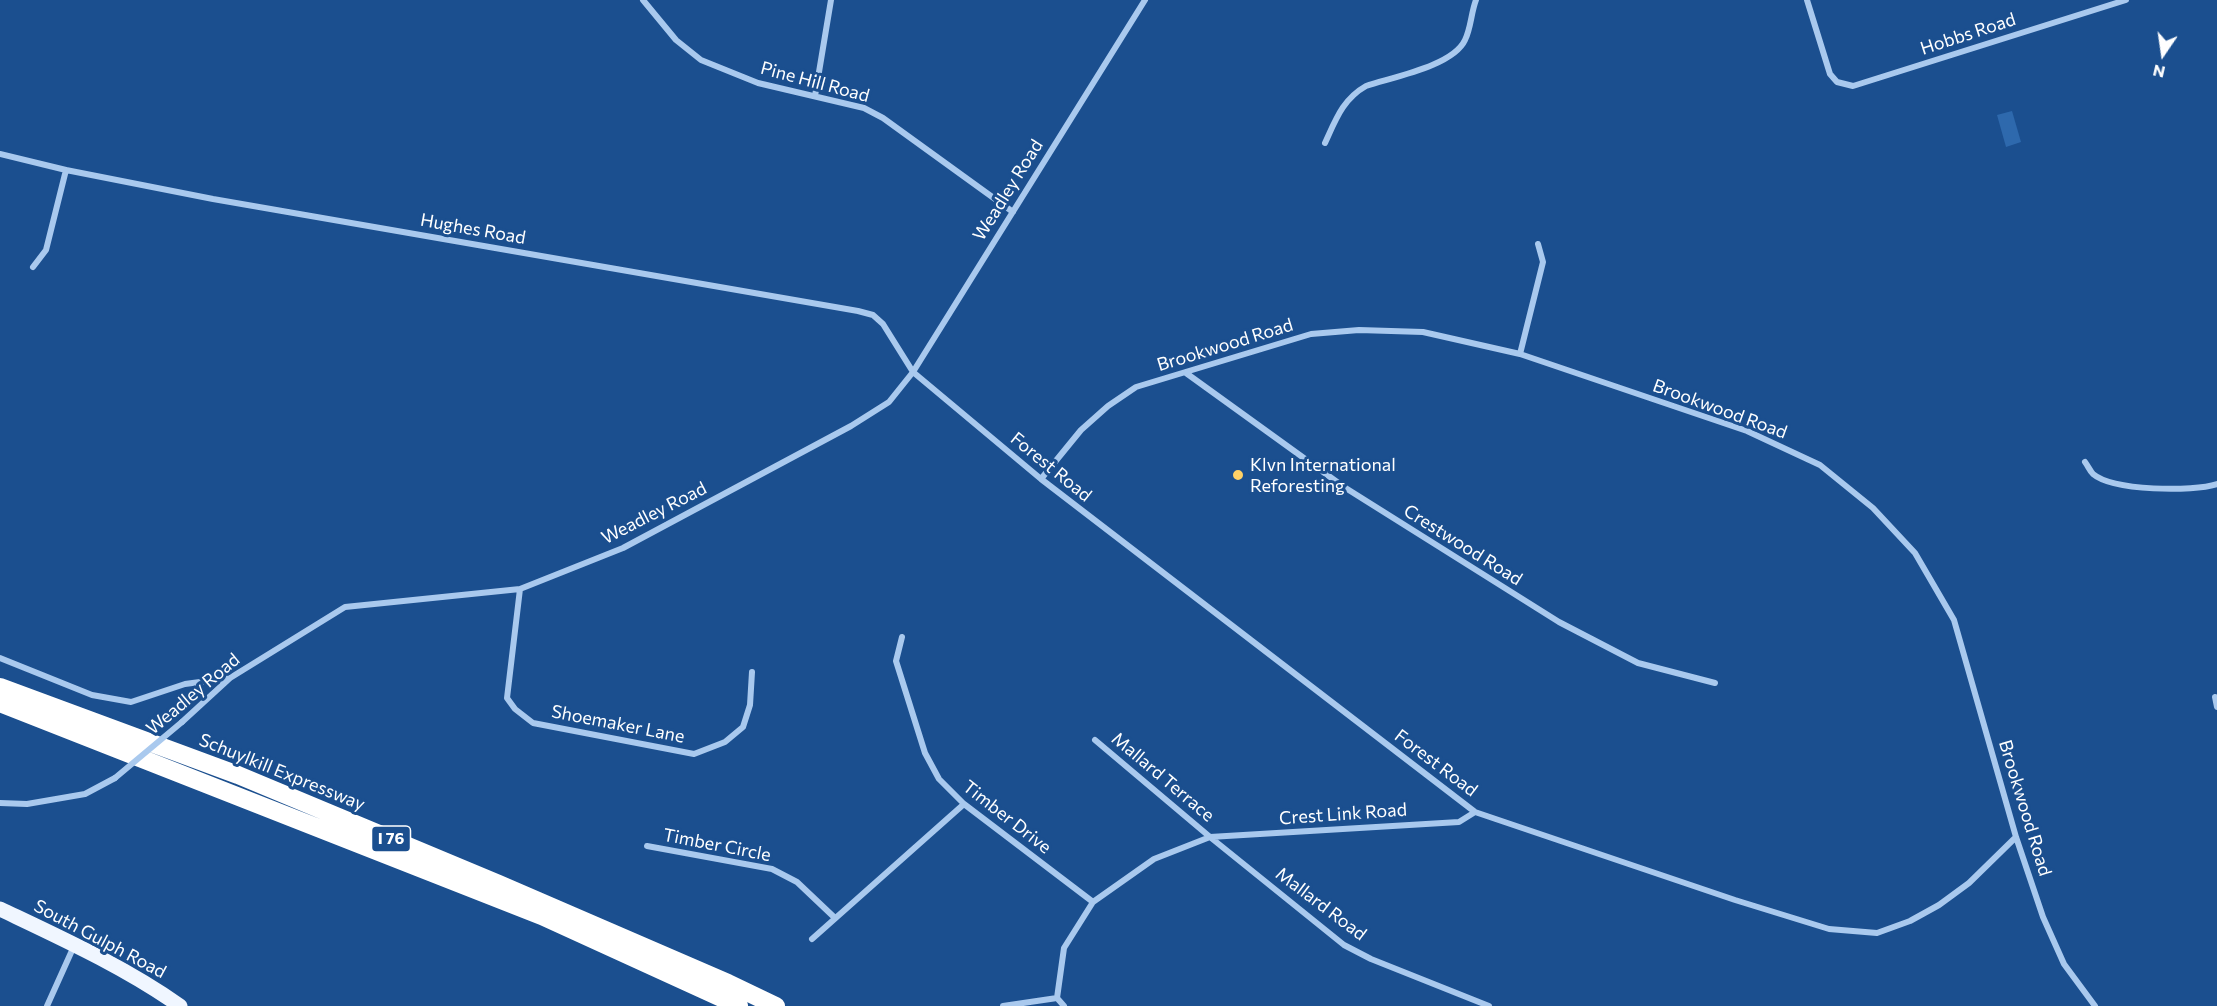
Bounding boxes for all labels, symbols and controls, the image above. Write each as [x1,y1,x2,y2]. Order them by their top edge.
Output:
street label: Hobbs Road [1918,8,2018,60]
north arrow [2133,24,2193,84]
street label: Pine Hill Road [758,57,872,107]
text: N [2151,61,2167,83]
street label: Weadley Road [968,135,1048,245]
street label: Hughes Road [419,209,527,249]
street label: Brookwood Road [1154,314,1296,376]
street label: Brookwood Road [1650,375,1790,443]
street label: Forest Road [1006,428,1096,506]
place label: Klvn International Reforesting [1250,454,1396,496]
marker: Klvn International Reforesting [1231,468,1245,482]
street label: Weadley Road [598,477,710,549]
street label: Crestwood Road [1400,500,1526,590]
street label: Weadley Road [142,649,244,739]
street label: Shoemaker Lane [550,700,686,748]
street label: Forest Road [1390,725,1482,801]
street label: Mallard Terrace [1107,728,1219,826]
street label: Schuylkill Expressway [196,729,368,815]
street label: Brookwood Road [1994,737,2056,879]
street label: Timber Drive [959,776,1055,858]
street label: Crest Link Road [1278,799,1408,829]
street label: Timber Circle [661,824,773,866]
road number: I 76 [372,826,410,852]
street label: Mallard Road [1271,863,1371,945]
street label: South Gulph Road [30,895,170,983]

